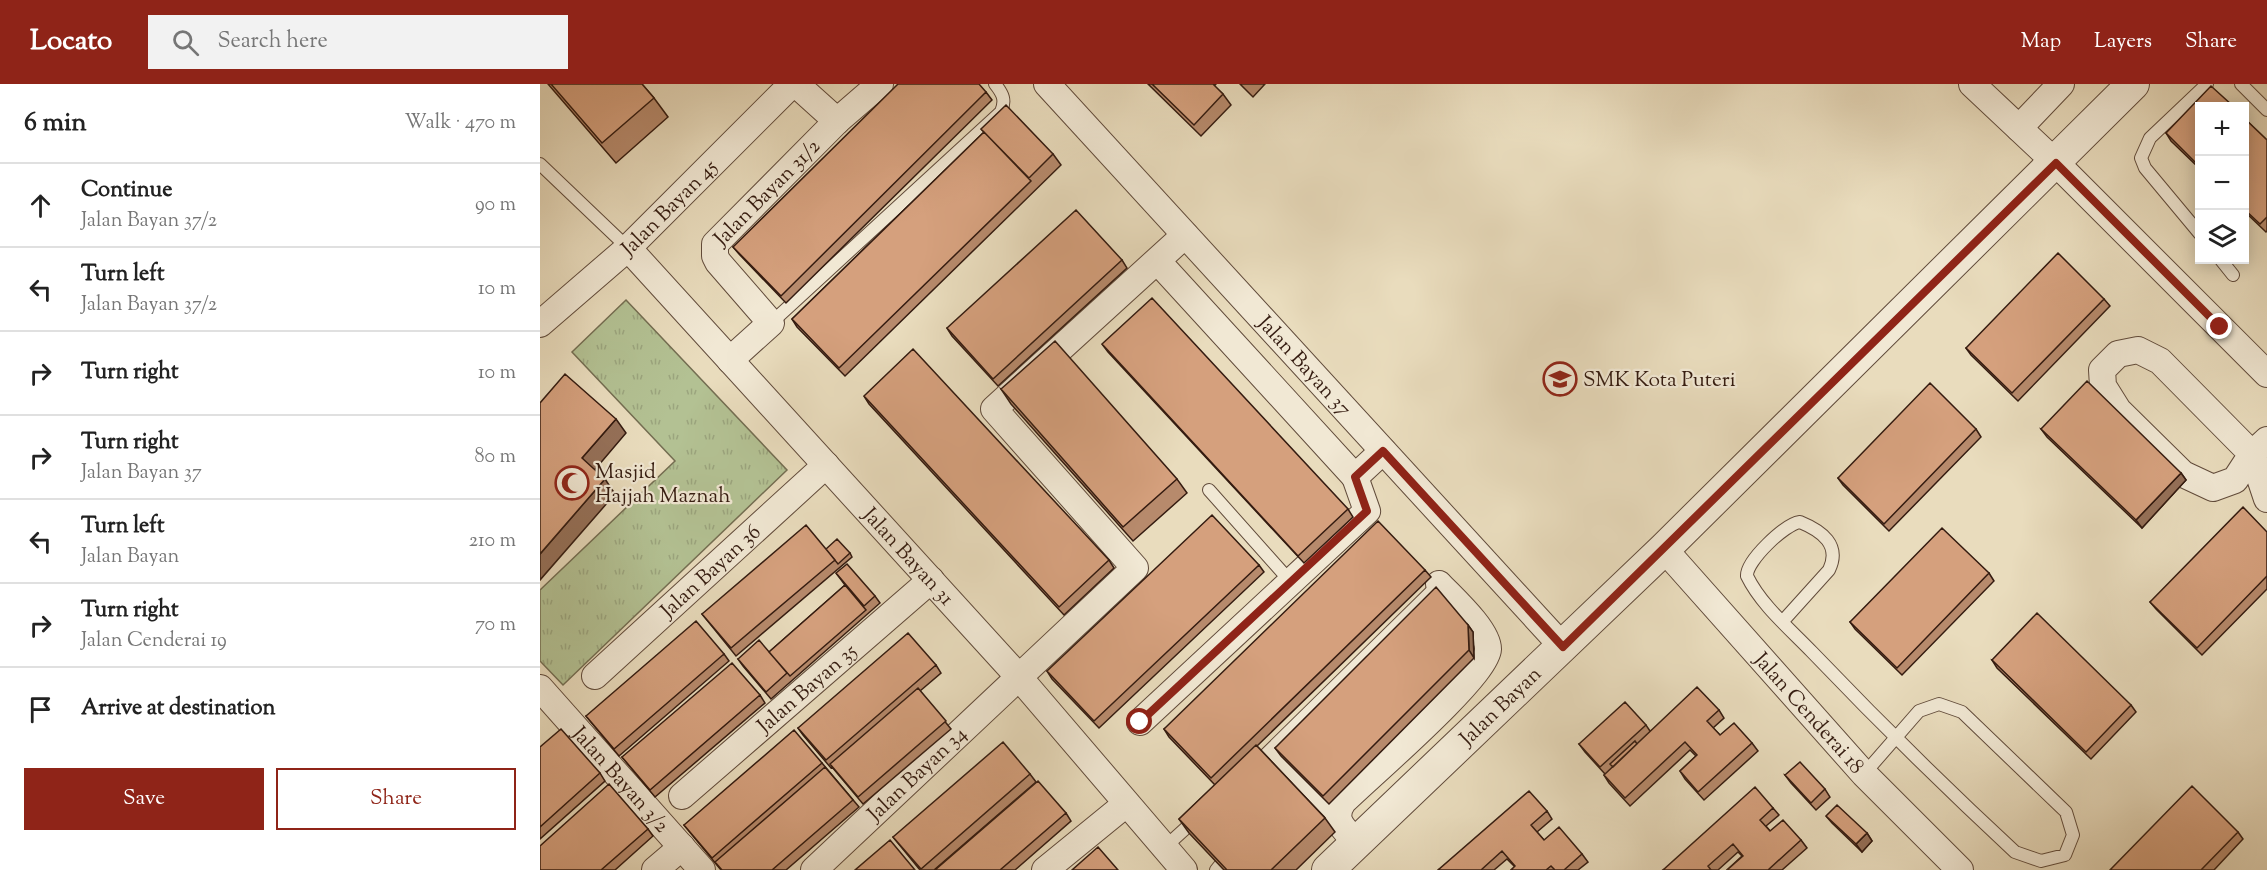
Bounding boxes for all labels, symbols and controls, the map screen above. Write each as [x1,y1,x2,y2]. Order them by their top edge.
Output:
search box [148,15,568,69]
text: Locato [30,22,112,62]
icon: search [169,26,202,59]
text: Search here [217,26,328,58]
text: Map [2021,27,2061,57]
text: Layers [2094,27,2152,57]
text: Share [2185,27,2237,57]
map controls [2195,102,2249,264]
button: + [2195,102,2249,156]
text: 6 min [24,105,87,142]
text: Walk · 470 m [404,109,516,138]
street label: Jalan Bayan 31/2 [707,133,828,255]
street label: Jalan Bayan 45 [615,154,725,265]
button: − [2195,156,2249,210]
text: Continue [81,175,172,207]
icon: ahead [24,189,57,222]
text: 90 m [475,191,516,220]
text: Jalan Bayan 37/2 [81,207,217,236]
button: layers [2195,210,2249,264]
text: Turn left [81,259,164,291]
icon: left [24,273,57,306]
text: 10 m [478,275,516,304]
text: Jalan Bayan 37/2 [81,291,217,320]
street label: Jalan Bayan 37 [1249,309,1358,424]
route end [2206,313,2232,339]
icon: right [24,357,57,390]
text: Turn right [81,357,178,389]
text: 10 m [478,359,516,388]
school or university icon: SMK Kota Puteri [1542,361,1578,397]
place label: SMK Kota Puteri [1583,366,1736,396]
text: Turn right [81,427,178,459]
icon: right [24,441,57,474]
text: 80 m [475,443,516,472]
place label: Masjid Hajjah Maznah [595,458,731,512]
text: Jalan Bayan 37 [81,459,202,488]
mosque icon: Masjid Hajjah Maznah [554,465,590,501]
street label: Jalan Bayan 31 [854,501,960,613]
text: Turn left [81,511,164,543]
street label: Jalan Bayan 36 [654,518,768,627]
icon: left [24,525,57,558]
text: 210 m [469,527,516,556]
text: Jalan Bayan [81,543,179,572]
text: Turn right [81,595,178,627]
icon: right [24,609,57,642]
text: 70 m [475,611,516,640]
text: Jalan Cenderai 19 [81,627,227,656]
street label: Jalan Bayan 35 [751,638,864,742]
street label: Jalan Cenderai 18 [1745,646,1870,781]
street label: Jalan Bayan [1453,660,1549,754]
icon: arrive [24,693,57,726]
text: Arrive at destination [81,693,276,725]
route start [1126,708,1152,734]
street label: Jalan Bayan 3/2 [563,720,675,840]
street label: Jalan Bayan 34 [861,720,975,830]
button: Save [24,768,264,830]
button: Share [276,768,516,830]

